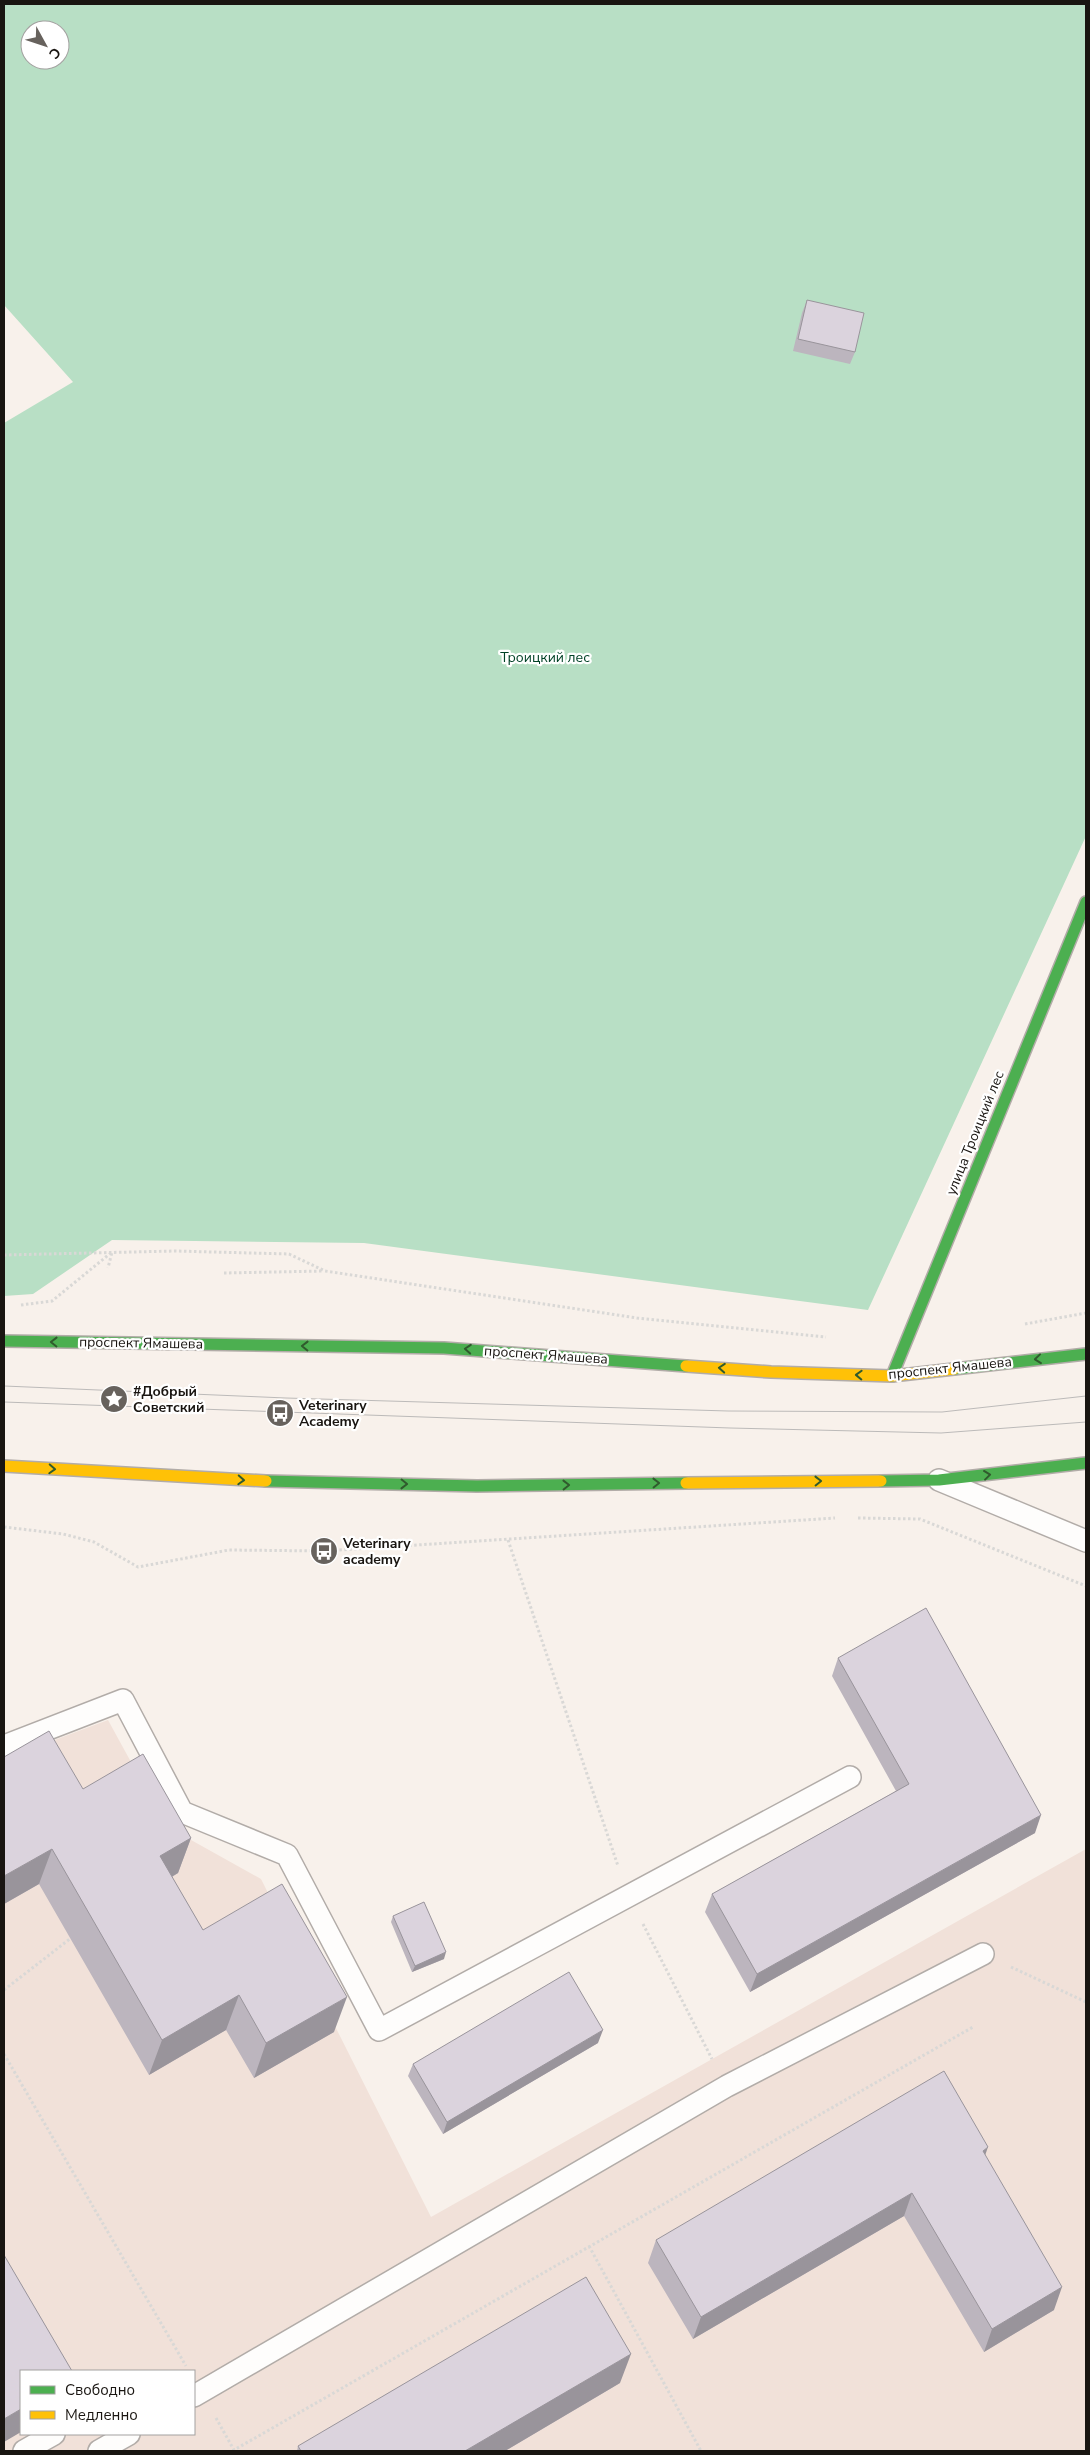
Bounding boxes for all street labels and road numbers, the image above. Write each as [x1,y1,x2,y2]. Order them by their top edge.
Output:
street label: улица Троицкий лес [941,1068,1009,1198]
street label: проспект Ямашева [79,1332,203,1354]
street label: проспект Ямашева [483,1341,609,1369]
street label: проспект Ямашева [887,1352,1013,1384]

